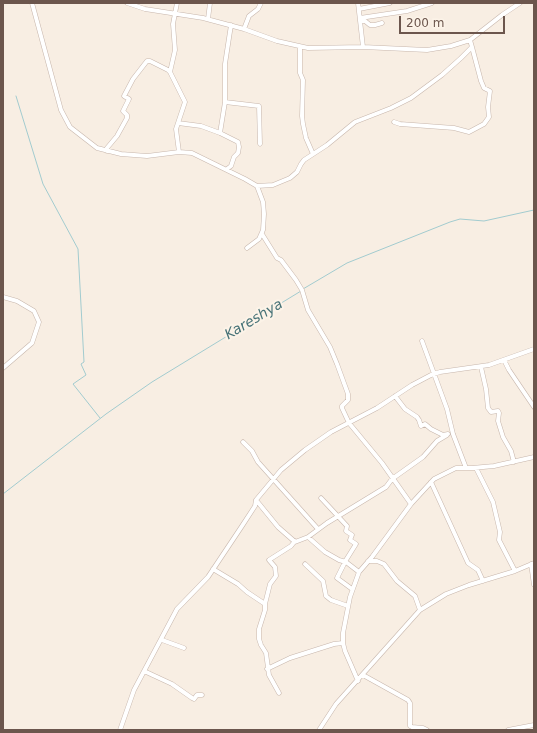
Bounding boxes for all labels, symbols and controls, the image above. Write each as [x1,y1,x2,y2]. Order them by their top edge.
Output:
scale bar [401,8,507,34]
text: 200 m [406,16,444,30]
water label: Kareshya [222,296,286,344]

